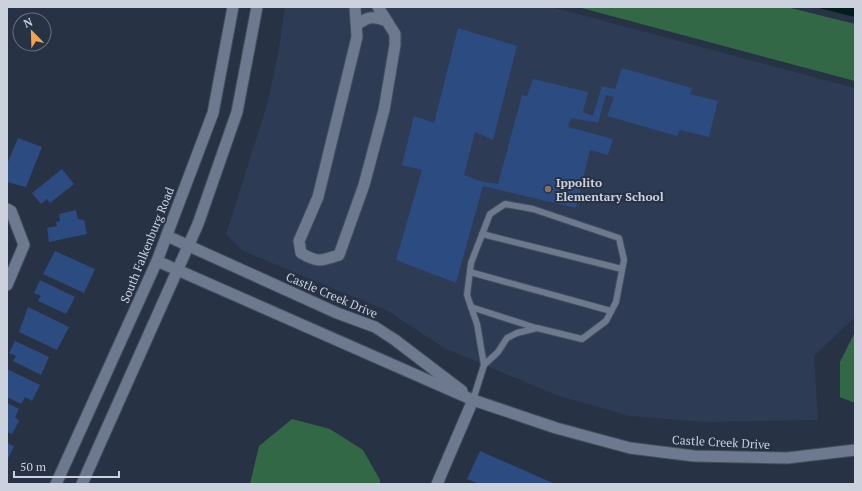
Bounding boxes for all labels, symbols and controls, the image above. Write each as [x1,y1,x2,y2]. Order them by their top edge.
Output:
north arrow [12,12,52,52]
text: N [22,14,35,31]
place label: Ippolito Elementary School [556,175,664,204]
street label: South Falkenburg Road [117,184,177,305]
marker: Ippolito Elementary School [543,184,553,194]
street label: Castle Creek Drive [284,269,380,321]
street label: Castle Creek Drive [672,432,770,452]
scale bar [14,453,119,479]
text: 50 m [20,459,47,474]

